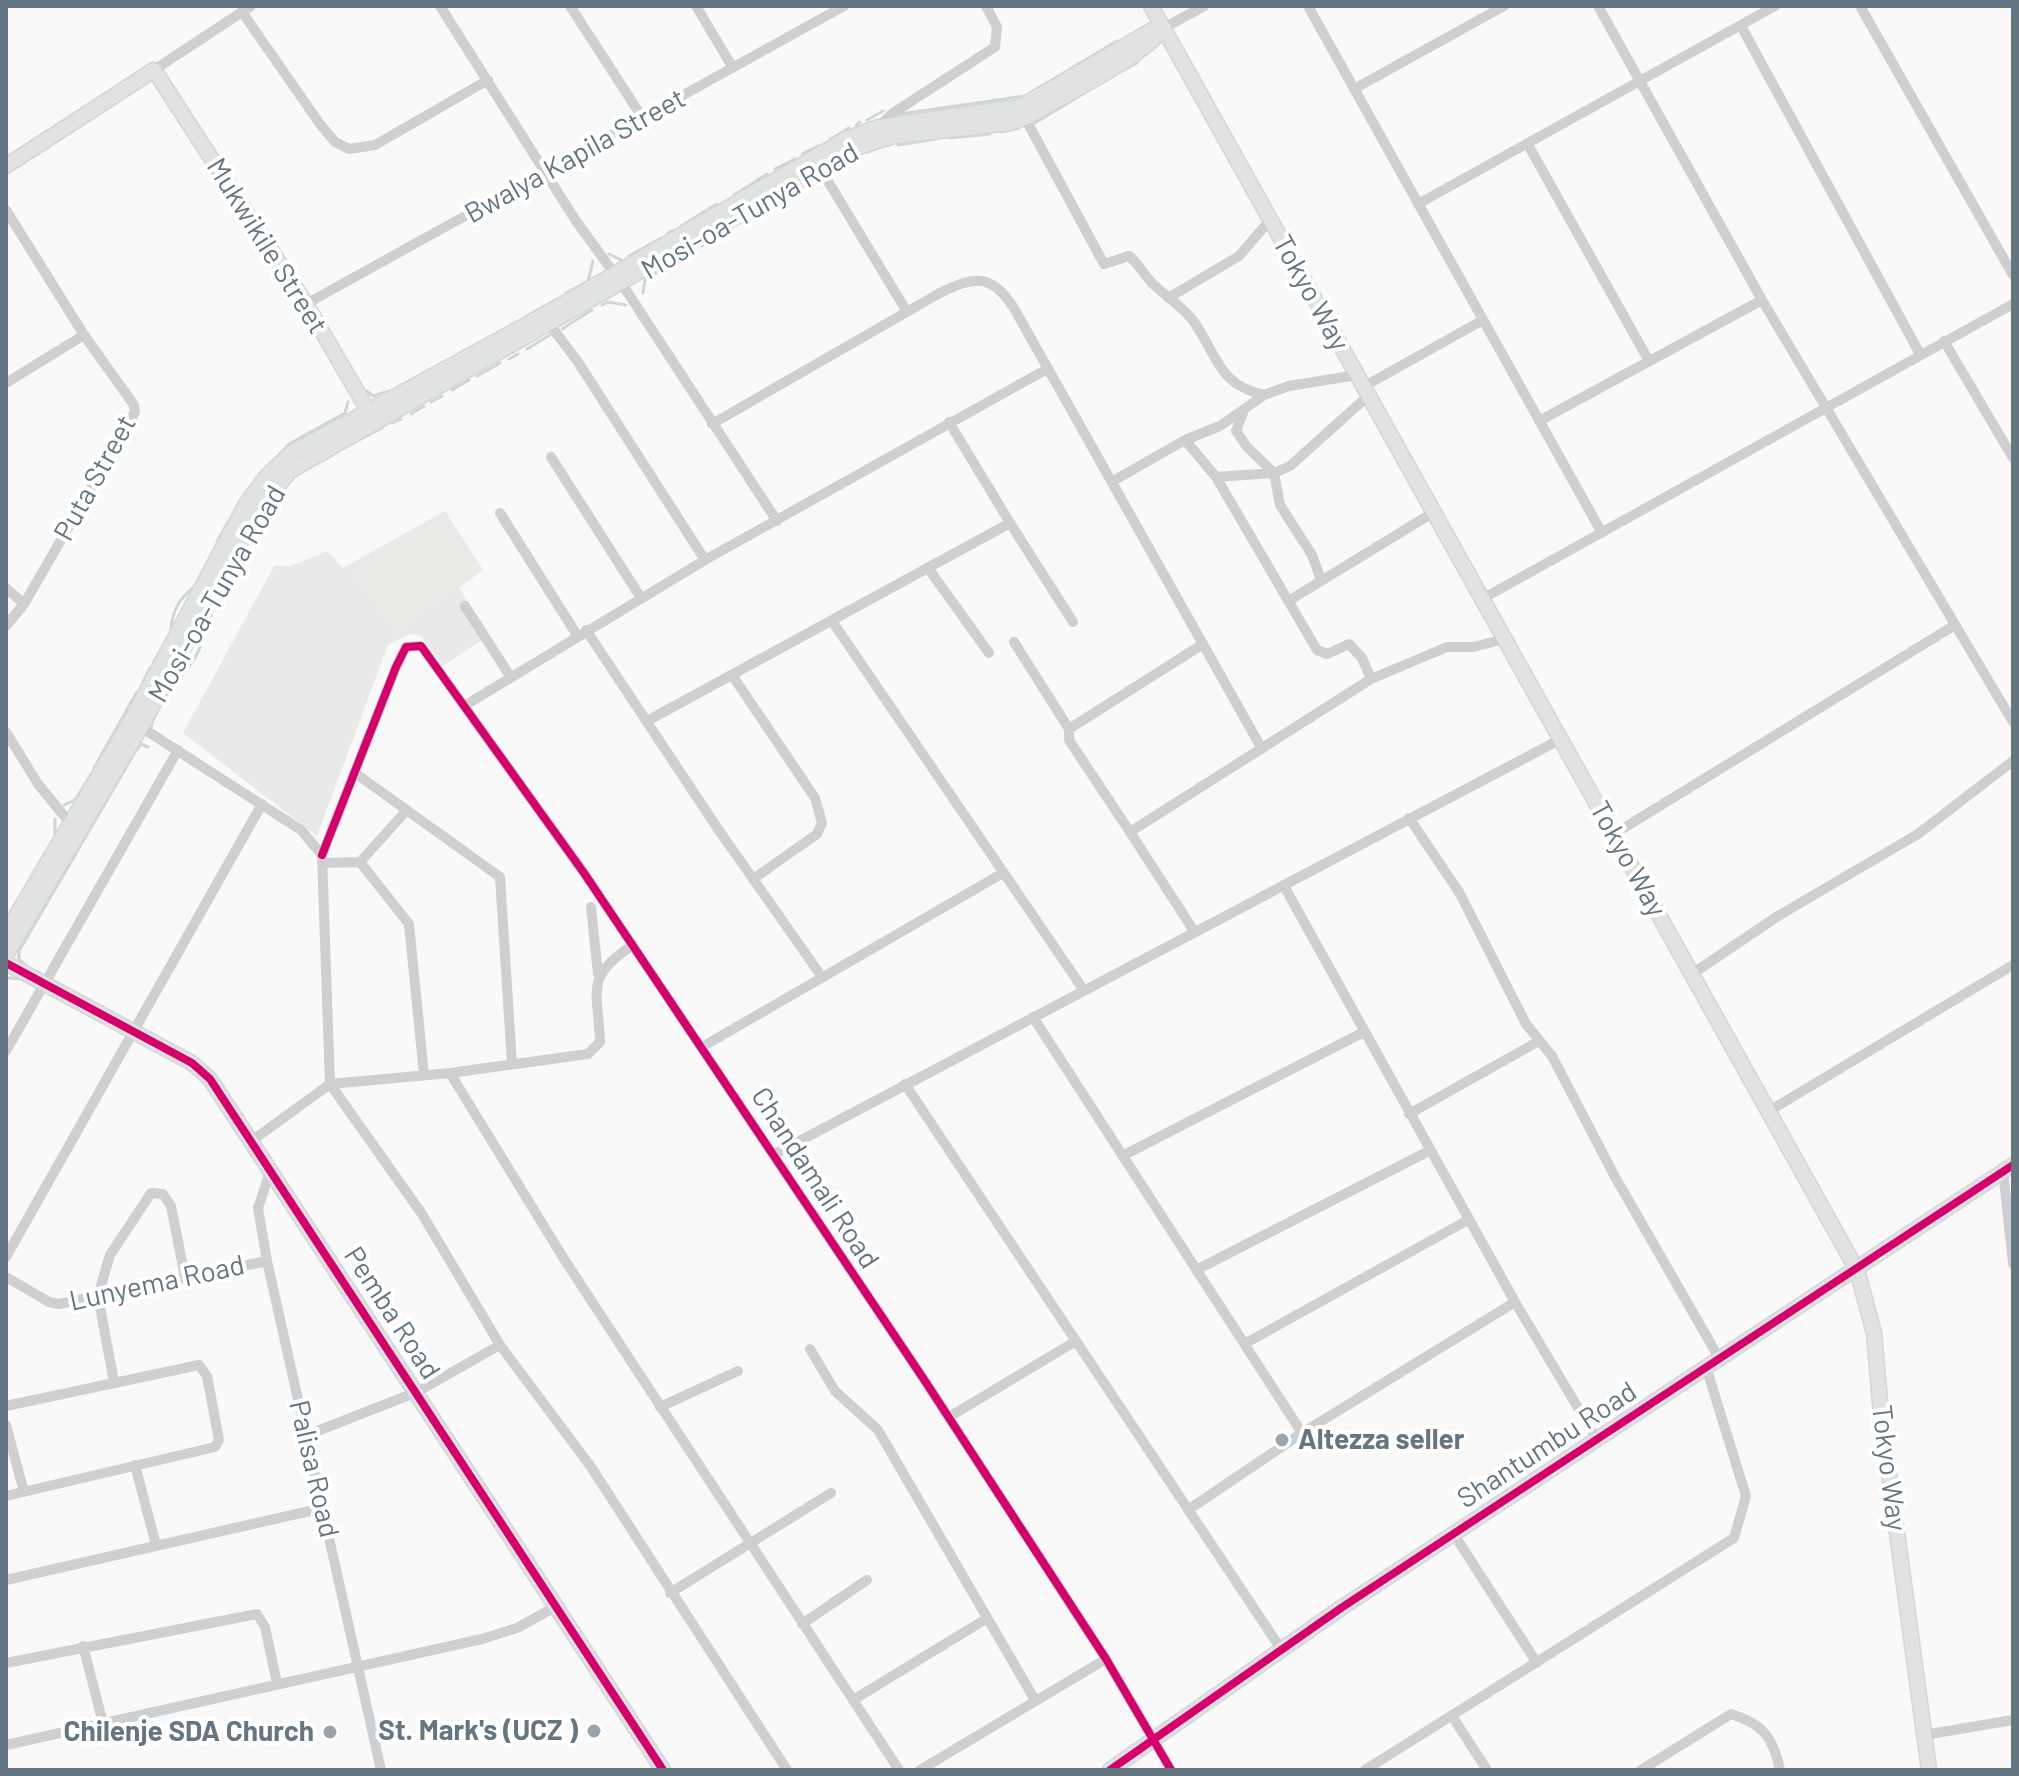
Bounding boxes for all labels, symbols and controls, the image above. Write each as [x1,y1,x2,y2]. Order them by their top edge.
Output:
street label: Bwalya Kapila Street [459,81,691,231]
street label: Mosi-oa-Tunya Road [636,135,864,287]
street label: Mukwikile Street [200,152,334,340]
street label: Tokyo Way [1266,229,1356,357]
street label: Puta Street [47,409,143,547]
street label: Mosi-oa-Tunya Road [141,480,293,708]
street label: Tokyo Way [1583,795,1673,923]
street label: Chandamali Road [744,1081,886,1275]
street label: Pemba Road [337,1240,447,1386]
street label: Lunyema Road [66,1248,248,1318]
street label: Shantumbu Road [1451,1375,1643,1515]
street label: Palisa Road [282,1397,346,1541]
street label: Tokyo Way [1865,1403,1913,1533]
place label: Altezza seller [1298,1423,1465,1457]
marker: Altezza seller [1273,1431,1291,1449]
place label: St. Mark's (UCZ ) [378,1714,578,1748]
place label: Chilenje SDA Church [63,1715,314,1749]
marker: St. Mark's (UCZ ) [585,1722,603,1740]
marker: Chilenje SDA Church [321,1723,339,1741]

